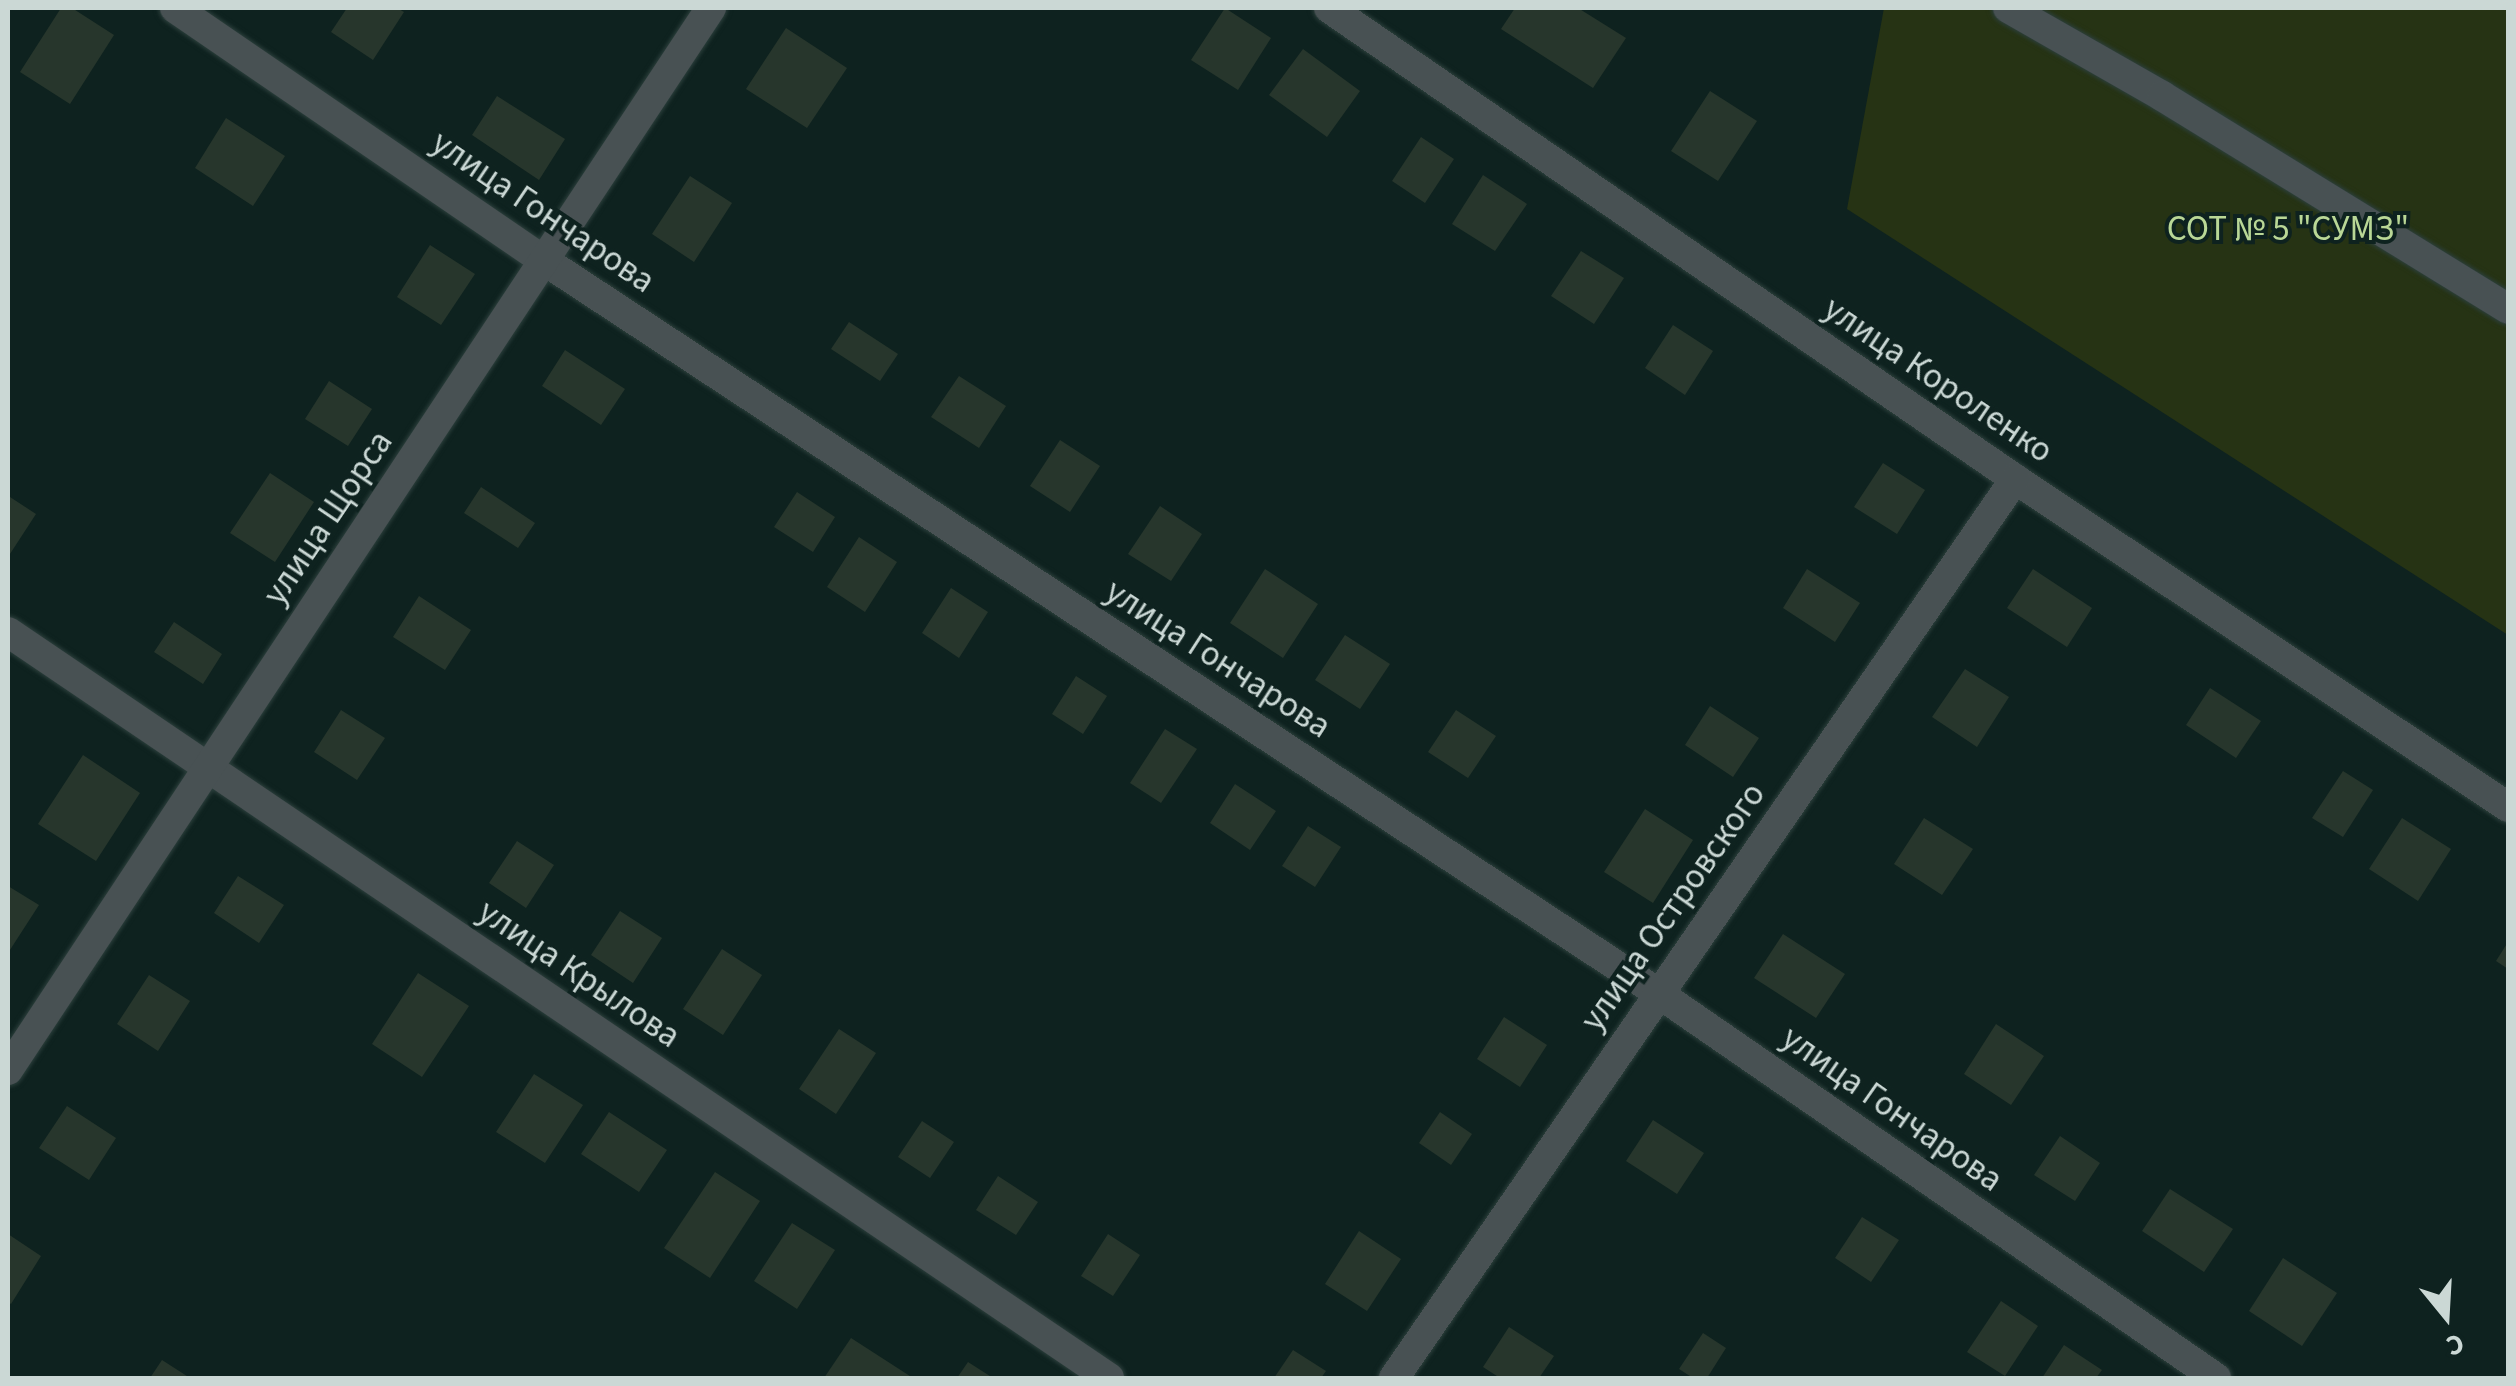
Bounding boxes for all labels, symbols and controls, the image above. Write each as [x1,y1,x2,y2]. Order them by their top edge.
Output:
street label: улица Гончарова [423,122,663,302]
park label: СОТ № 5 "СУМЗ" [2167,208,2409,250]
street label: улица Короленко [1815,288,2061,472]
street label: улица Щорса [254,423,402,613]
street label: улица Гончарова [1097,570,1339,748]
street label: улица Островского [1572,775,1774,1039]
street label: улица Крылова [470,891,688,1057]
street label: улица Гончарова [1773,1017,2011,1201]
north arrow [2396,1266,2496,1366]
text: С [2441,1323,2469,1366]

